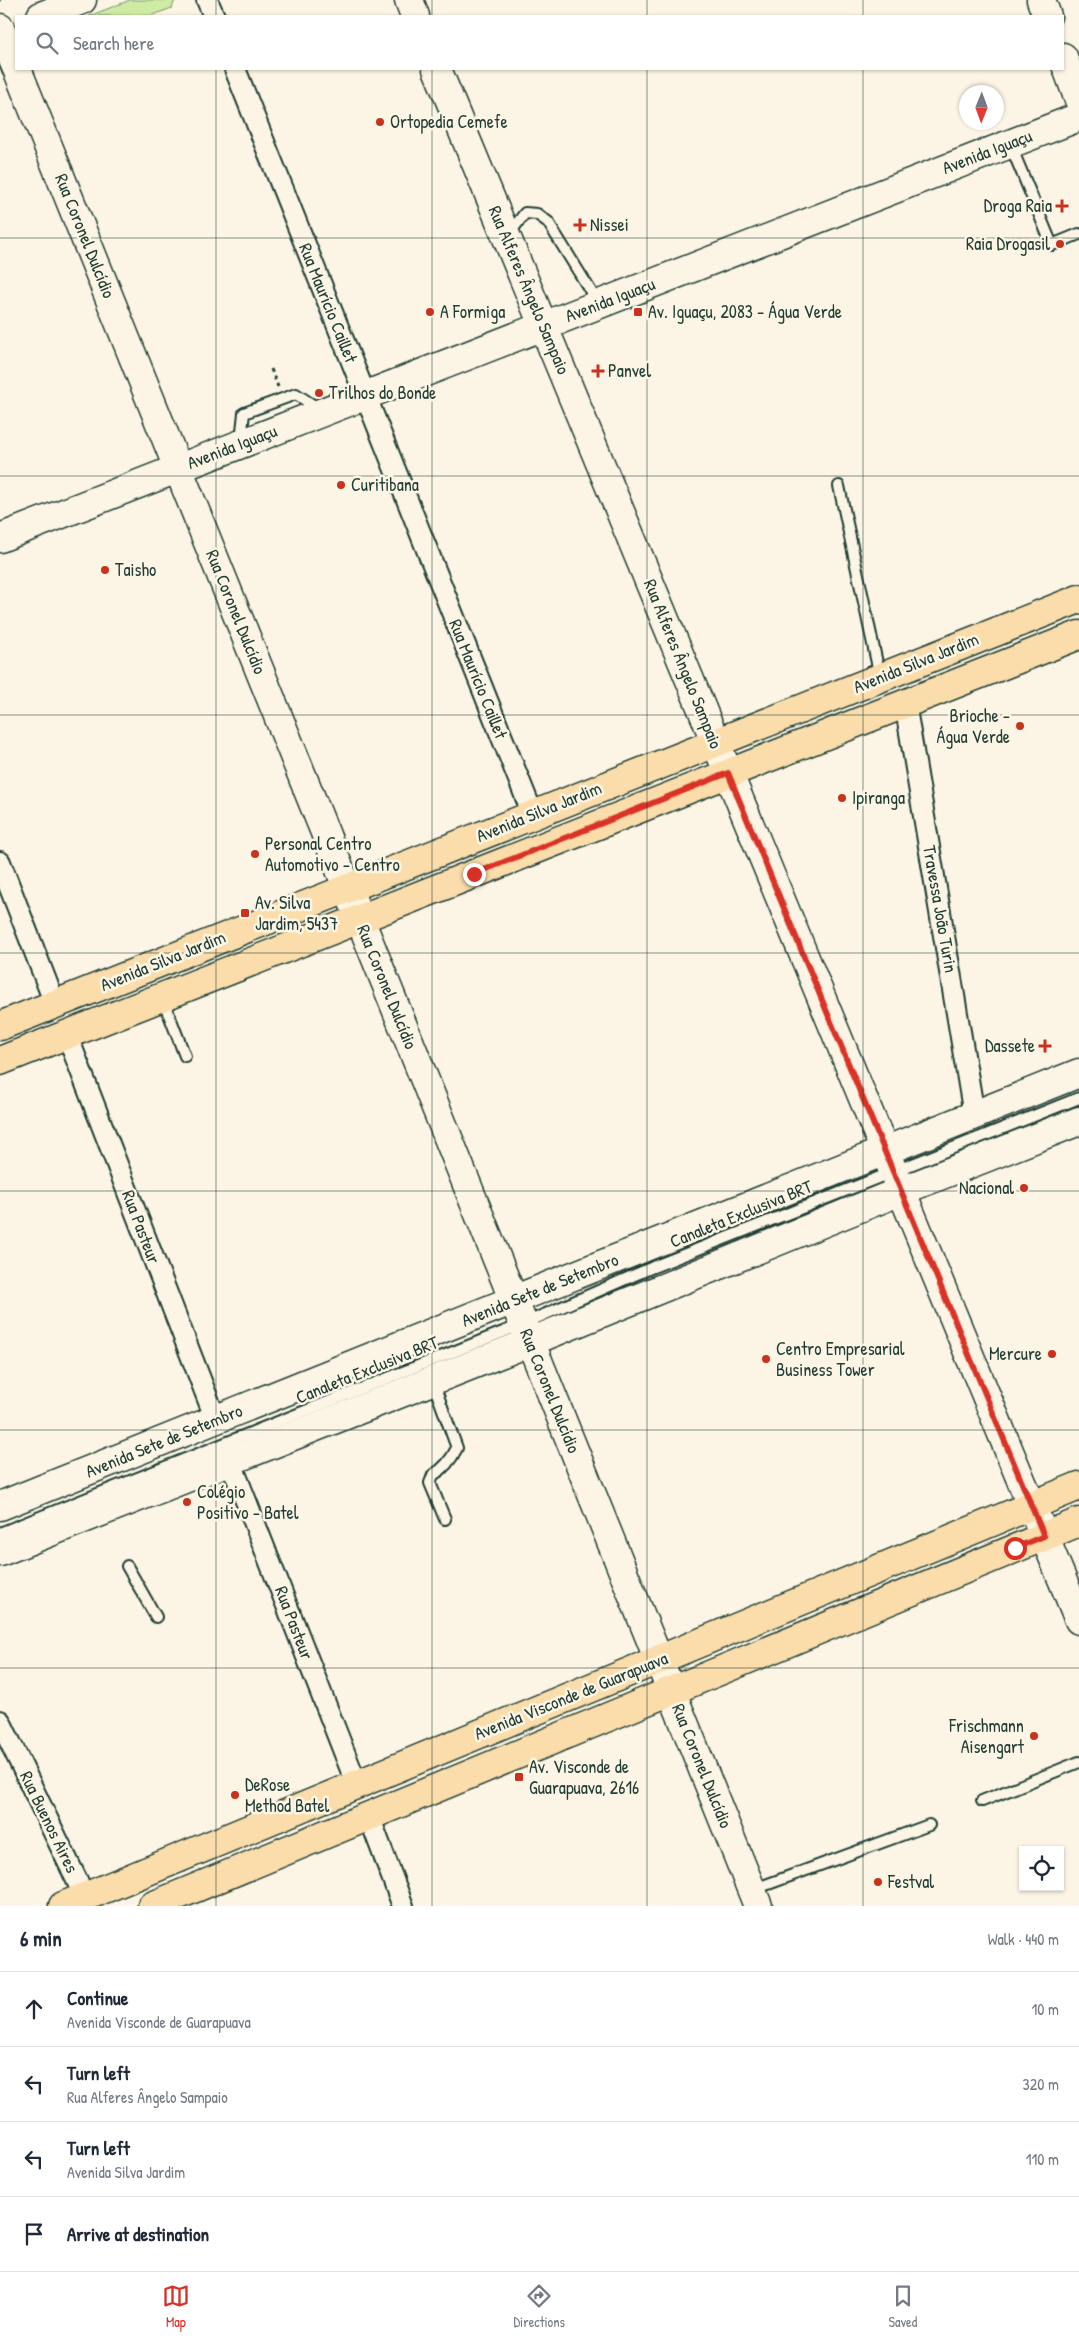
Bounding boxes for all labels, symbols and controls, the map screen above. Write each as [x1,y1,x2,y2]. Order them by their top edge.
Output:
search box [15,15,1064,70]
icon: search [33,29,61,57]
text: Search here [73,30,154,56]
north arrow [959,85,1004,130]
place label: Ortopedia Cemefe [390,109,508,134]
marker: Ortopedia Cemefe [374,116,386,128]
street label: Avenida Iguaçu [938,123,1035,180]
street label: Rua Coronel Dulcídio [49,170,122,302]
place label: Droga Raia [984,193,1052,218]
marker: Droga Raia [1056,200,1068,212]
street label: Rua Alferes Ângelo Sampaio [483,202,576,378]
place label: Nissei [590,212,629,237]
marker: Nissei [574,219,586,231]
place label: Raia Drogasil [966,231,1050,256]
marker: Raia Drogasil [1054,238,1066,250]
street label: Rua Maurício Caillet [293,239,364,367]
street label: Avenida Iguaçu [561,271,658,328]
place label: A Formiga [440,299,505,324]
place label: Av. Iguaçu, 2083 - Água Verde [648,299,842,324]
marker: A Formiga [424,306,436,318]
marker: Av. Iguaçu, 2083 - Água Verde [632,306,644,318]
place label: Panvel [608,358,651,383]
marker: Panvel [592,365,604,377]
place label: Trilhos do Bonde [329,380,436,405]
marker: Trilhos do Bonde [313,387,325,399]
street label: Avenida Iguaçu [183,418,280,475]
place label: Curitibana [351,472,419,497]
marker: Curitibana [335,479,347,491]
street label: Rua Coronel Dulcídio [200,546,273,678]
place label: Taisho [115,557,156,582]
marker: Taisho [99,564,111,576]
street label: Rua Alferes Ângelo Sampaio [638,575,729,752]
street label: Rua Maurício Caillet [443,615,514,743]
street label: Avenida Silva Jardim [849,626,982,699]
place label: Brioche - Água Verde [936,703,1010,749]
marker: Brioche - Água Verde [1014,720,1026,732]
street label: Avenida Silva Jardim [472,775,605,848]
place label: Ipiranga [852,785,905,810]
marker: Ipiranga [836,792,848,804]
place label: Personal Centro Automotivo - Centro [265,831,400,877]
street label: Travessa João Turin [917,843,964,975]
marker: Personal Centro Automotivo - Centro [249,848,261,860]
route end [463,863,486,886]
place label: Av. Silva Jardim, 5437 [255,890,338,936]
marker: Av. Silva Jardim, 5437 [239,907,251,919]
street label: Rua Coronel Dulcídio [351,921,424,1053]
street label: Avenida Silva Jardim [96,924,229,997]
place label: Dassete [985,1033,1035,1058]
marker: Dassete [1039,1040,1051,1052]
street label: Canaleta Exclusiva BRT [666,1173,816,1254]
place label: Nacional [959,1175,1014,1200]
marker: Nacional [1018,1182,1030,1194]
street label: Rua Pasteur [116,1187,167,1267]
street label: Avenida Sete de Setembro [458,1247,622,1332]
street label: Rua Coronel Dulcídio [514,1325,587,1457]
street label: Canaleta Exclusiva BRT [292,1329,442,1410]
place label: Centro Empresarial Business Tower [776,1336,905,1382]
place label: Mercure [989,1341,1042,1366]
marker: Mercure [1046,1348,1058,1360]
marker: Centro Empresarial Business Tower [760,1353,772,1365]
street label: Avenida Sete de Setembro [82,1398,246,1483]
place label: Colégio Positivo - Batel [197,1479,299,1525]
marker: Colégio Positivo - Batel [181,1496,193,1508]
route start [1004,1537,1027,1560]
street label: Rua Pasteur [269,1583,320,1663]
street label: Avenida Visconde de Guarapuava [470,1645,671,1746]
street label: Rua Coronel Dulcídio [666,1700,739,1832]
place label: Frischmann Aisengart [948,1713,1025,1759]
marker: Frischmann Aisengart [1028,1730,1040,1742]
place label: Av. Visconde de Guarapuava, 2616 [529,1754,639,1800]
street label: Rua Buenos Aires [14,1767,85,1877]
marker: Av. Visconde de Guarapuava, 2616 [513,1771,525,1783]
place label: DeRose Method Batel [245,1772,330,1818]
marker: DeRose Method Batel [229,1789,241,1801]
map controls [1019,1846,1064,1891]
button: locate [1019,1846,1064,1891]
place label: Festval [887,1869,934,1894]
marker: Festval [872,1876,884,1888]
text: 6 min [20,1924,62,1953]
text: Walk · 440 m [988,1928,1059,1950]
text: Continue [67,1985,128,2011]
icon: ahead [20,1995,48,2023]
text: 10 m [1031,1998,1059,2020]
text: Avenida Visconde de Guarapuava [67,2011,251,2033]
text: Turn left [67,2060,130,2086]
icon: left [20,2070,48,2098]
text: 320 m [1023,2073,1059,2095]
text: Rua Alferes Ângelo Sampaio [67,2086,228,2108]
text: Turn left [67,2135,130,2161]
icon: left [20,2145,48,2173]
text: 110 m [1026,2148,1059,2170]
text: Avenida Silva Jardim [67,2161,185,2183]
icon: arrive [20,2220,48,2248]
text: Arrive at destination [67,2221,209,2247]
tab: Map [162,2282,190,2331]
tab: Directions [513,2282,565,2331]
tab: Saved [889,2282,917,2331]

